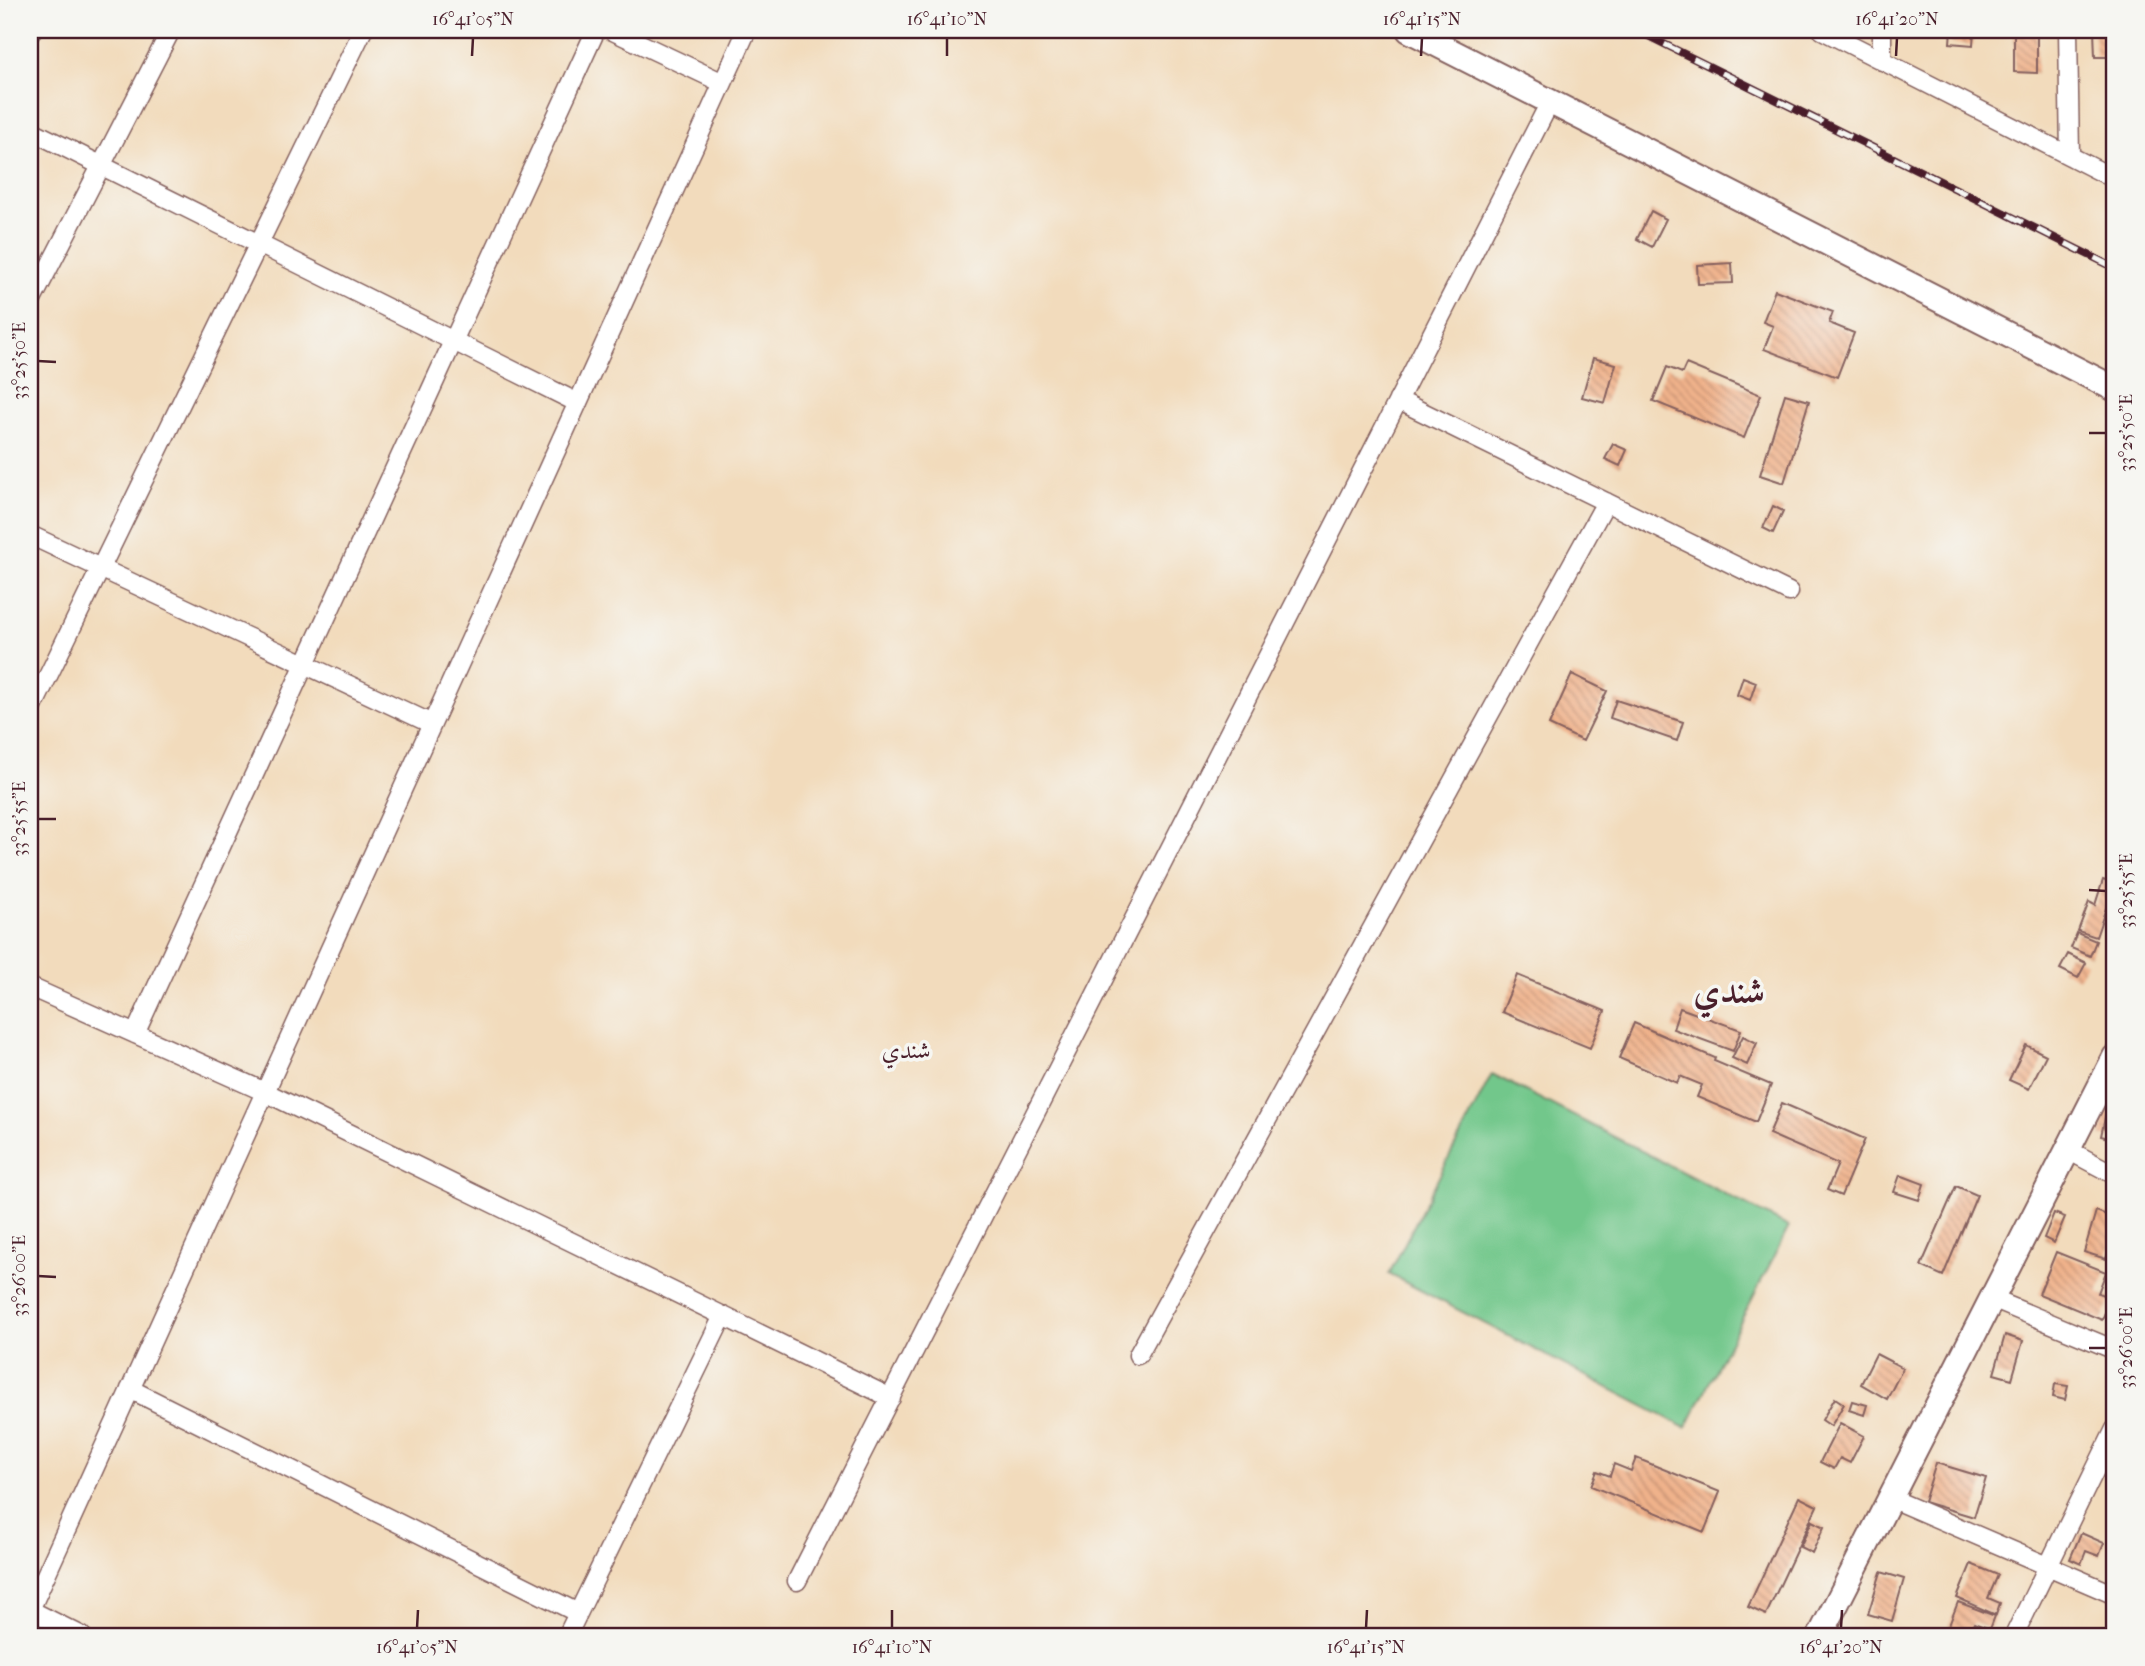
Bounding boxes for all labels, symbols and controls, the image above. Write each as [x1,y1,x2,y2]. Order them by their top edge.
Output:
text: 16°41'05"N [432,9,514,30]
text: 16°41'10"N [907,9,988,30]
text: 16°41'15"N [1383,9,1462,30]
text: 16°41'20"N [1855,9,1939,30]
text: 33°25'50"E [9,322,30,400]
text: 33°25'50"E [2116,394,2137,472]
text: 33°25'55"E [9,781,30,857]
text: 33°25'55"E [2116,853,2137,929]
district label: شندي [1693,970,1765,1019]
district label: شندي [881,1036,931,1069]
text: 33°26'00"E [9,1235,30,1317]
text: 33°26'00"E [2116,1307,2137,1389]
text: 16°41'05"N [376,1637,458,1658]
text: 16°41'10"N [852,1637,933,1658]
text: 16°41'15"N [1327,1637,1406,1658]
text: 16°41'20"N [1799,1637,1883,1658]

